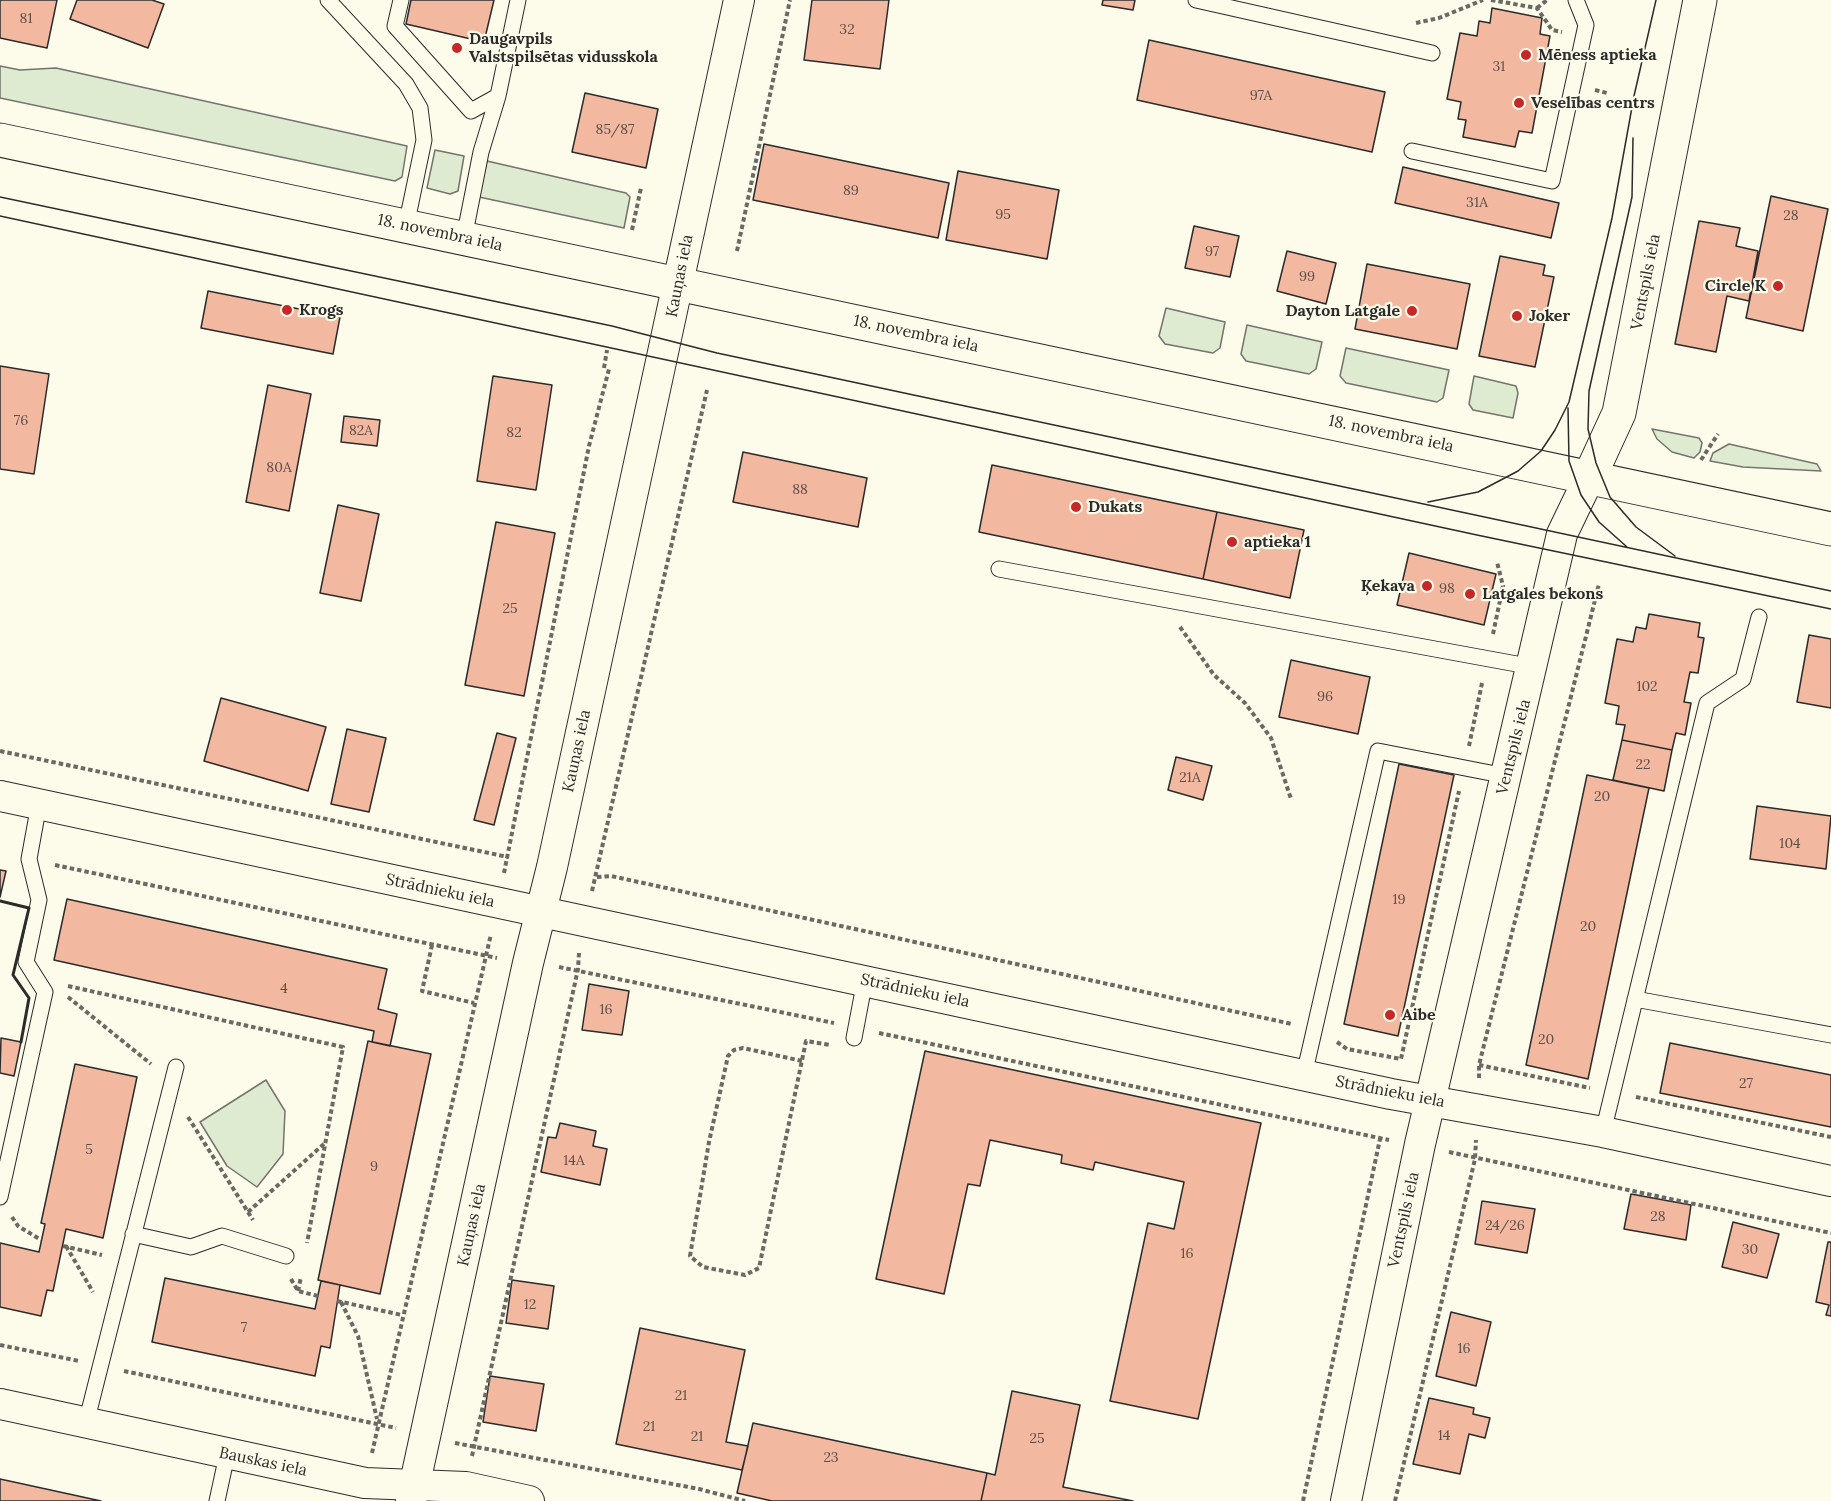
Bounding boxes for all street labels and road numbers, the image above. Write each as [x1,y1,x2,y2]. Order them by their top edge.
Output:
street label: 18. novembra iela [376,210,504,256]
street label: Ventspils iela [1627,232,1665,332]
street label: Kauņas iela [663,233,697,319]
street label: 18. novembra iela [852,311,980,357]
street label: 18. novembra iela [1327,411,1455,457]
street label: Ventspils iela [1493,697,1535,797]
street label: Kauņas iela [559,708,595,794]
street label: Strādnieku iela [384,870,496,912]
street label: Strādnieku iela [859,970,971,1012]
street label: Strādnieku iela [1334,1072,1446,1112]
street label: Ventspils iela [1384,1170,1424,1270]
street label: Kauņas iela [454,1182,490,1268]
street label: Bauskas iela [217,1443,309,1481]

